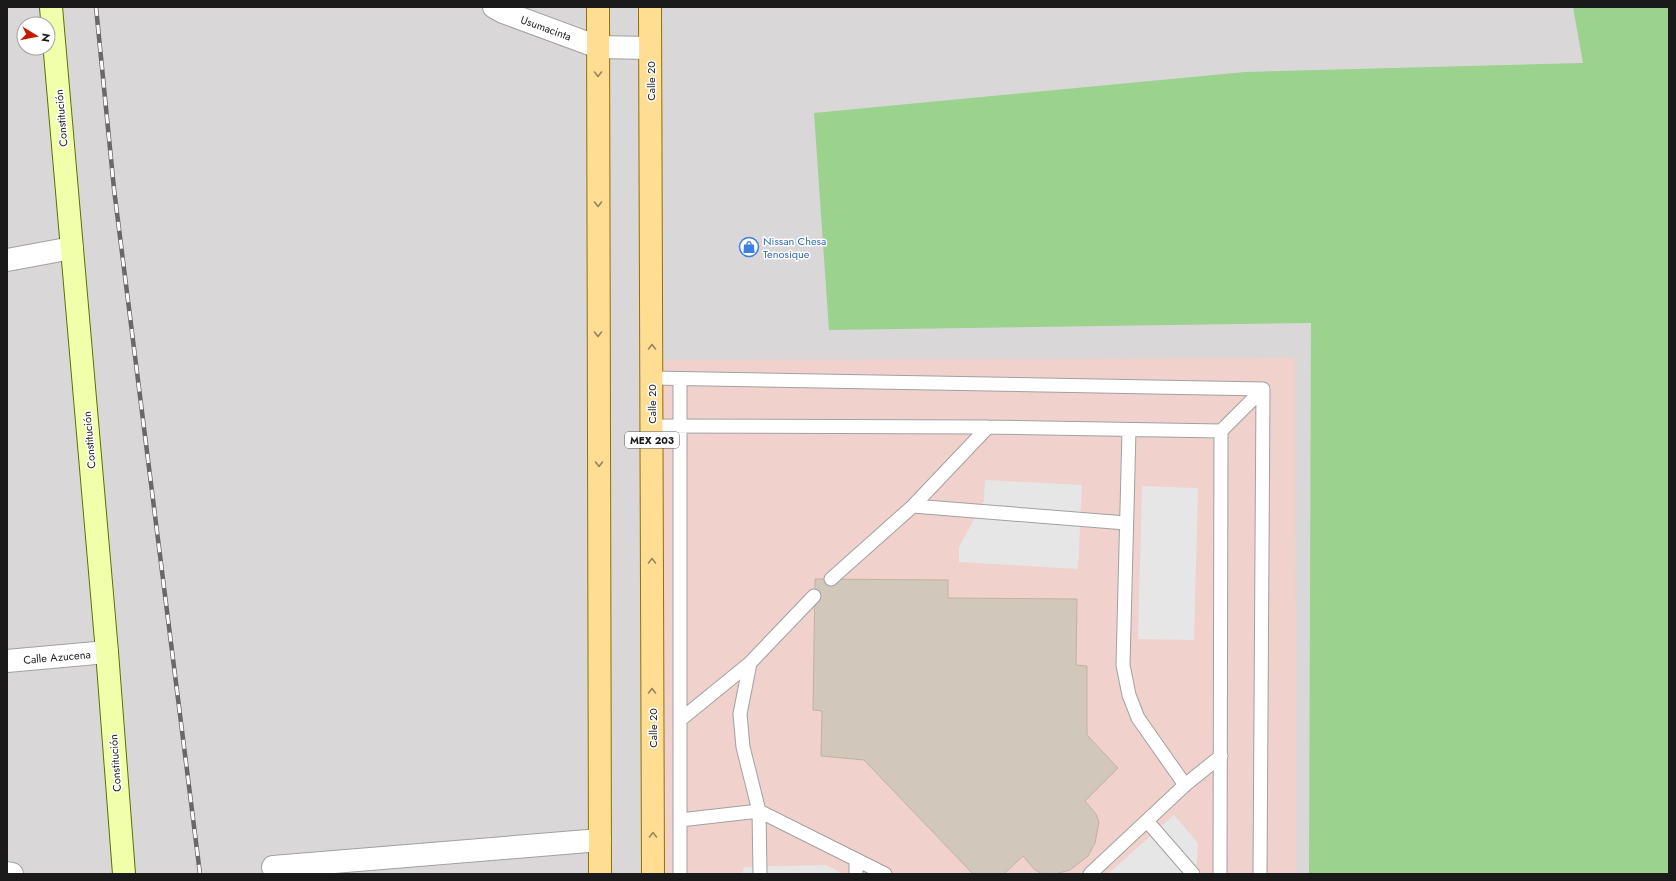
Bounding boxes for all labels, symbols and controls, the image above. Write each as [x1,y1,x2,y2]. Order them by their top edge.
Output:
street label: Usumacinta [518,11,574,45]
north arrow [16,16,56,56]
text: N [37,32,54,43]
street label: Calle 20 [643,61,659,101]
one-way arrow [594,71,602,77]
street label: Constitución [51,89,71,147]
one-way arrow [594,201,602,207]
place label: Nissan Chesa Tenosique [763,233,826,262]
shop icon: Nissan Chesa Tenosique [738,236,760,258]
one-way arrow [594,331,602,337]
one-way arrow [648,344,656,350]
street label: Calle 20 [644,384,660,424]
street label: Constitución [79,411,99,469]
road number: MEX 203 [625,432,679,448]
one-way arrow [595,461,603,467]
one-way arrow [648,558,656,564]
street label: Calle Azucena [23,646,91,668]
one-way arrow [648,688,656,694]
street label: Calle 20 [645,708,661,748]
street label: Constitución [105,734,125,792]
one-way arrow [649,832,657,838]

